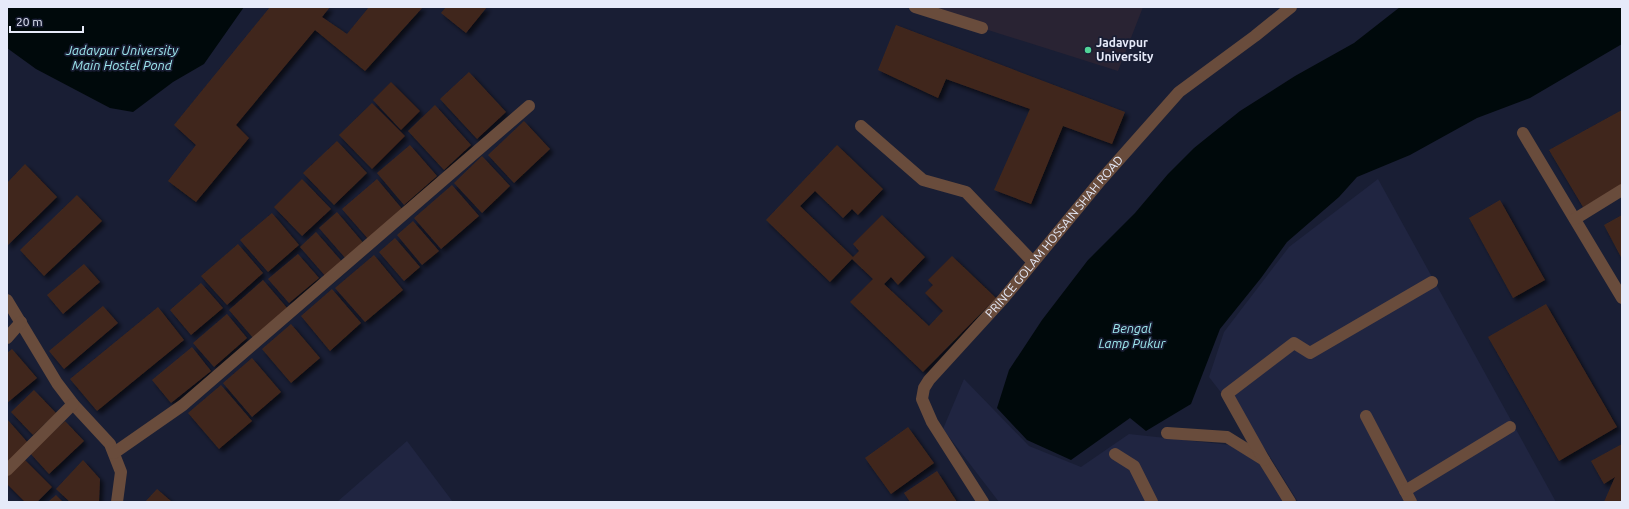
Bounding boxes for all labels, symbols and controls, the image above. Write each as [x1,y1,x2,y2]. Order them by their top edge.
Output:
scale bar [10,8,83,34]
text: 20 m [16,15,43,28]
place label: Jadavpur University [1096,36,1154,63]
water label: Jadavpur University Main Hostel Pond [65,43,179,72]
marker: Jadavpur University [1083,45,1093,55]
street label: PRINCE GOLAM HOSSAIN SHAH ROAD [982,153,1125,320]
water label: Bengal Lamp Pukur [1099,321,1166,350]

